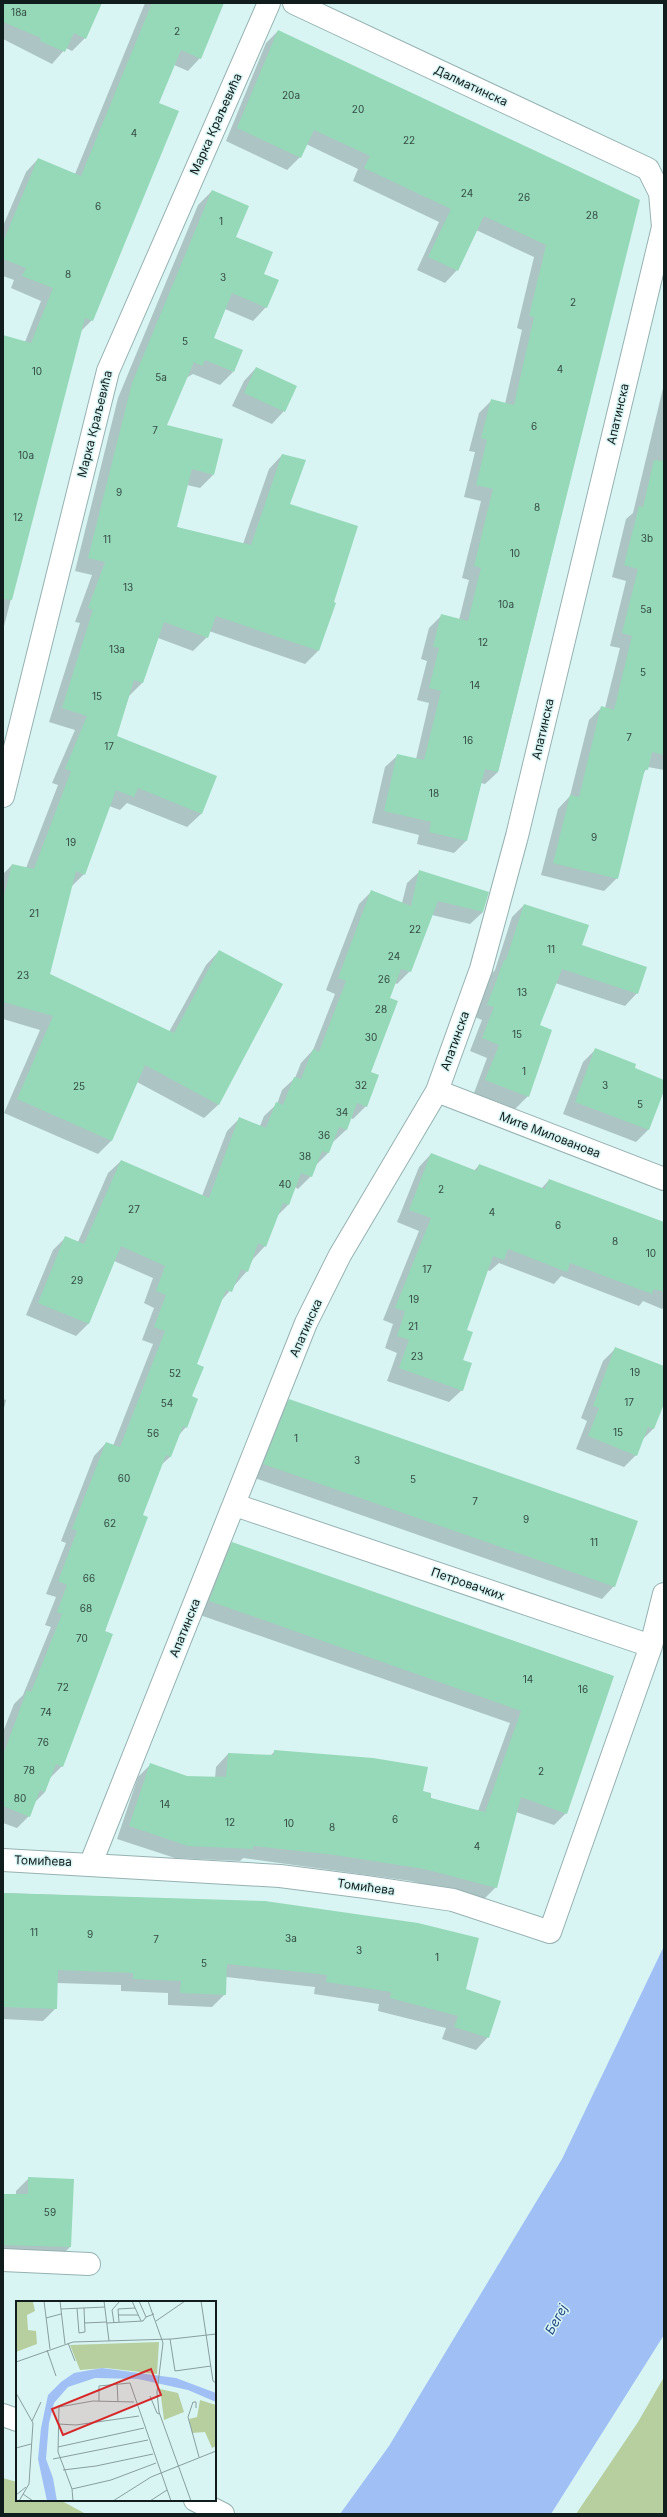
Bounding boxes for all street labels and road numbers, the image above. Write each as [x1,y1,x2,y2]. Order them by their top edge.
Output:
street label: Далматинска [432,62,510,109]
street label: Марка Краљевића [186,71,245,177]
street label: Марка Краљевића [74,369,115,479]
street label: Апатинска [603,382,632,446]
street label: Апатинска [528,697,557,761]
street label: Апатинска [437,1009,472,1073]
street label: Мите Милованова [498,1108,603,1161]
street label: Апатинска [286,1296,325,1359]
street label: Петровачких [429,1564,507,1603]
street label: Апатинска [166,1596,203,1659]
street label: Томићева [14,1852,72,1869]
street label: Томићева [336,1875,396,1898]

